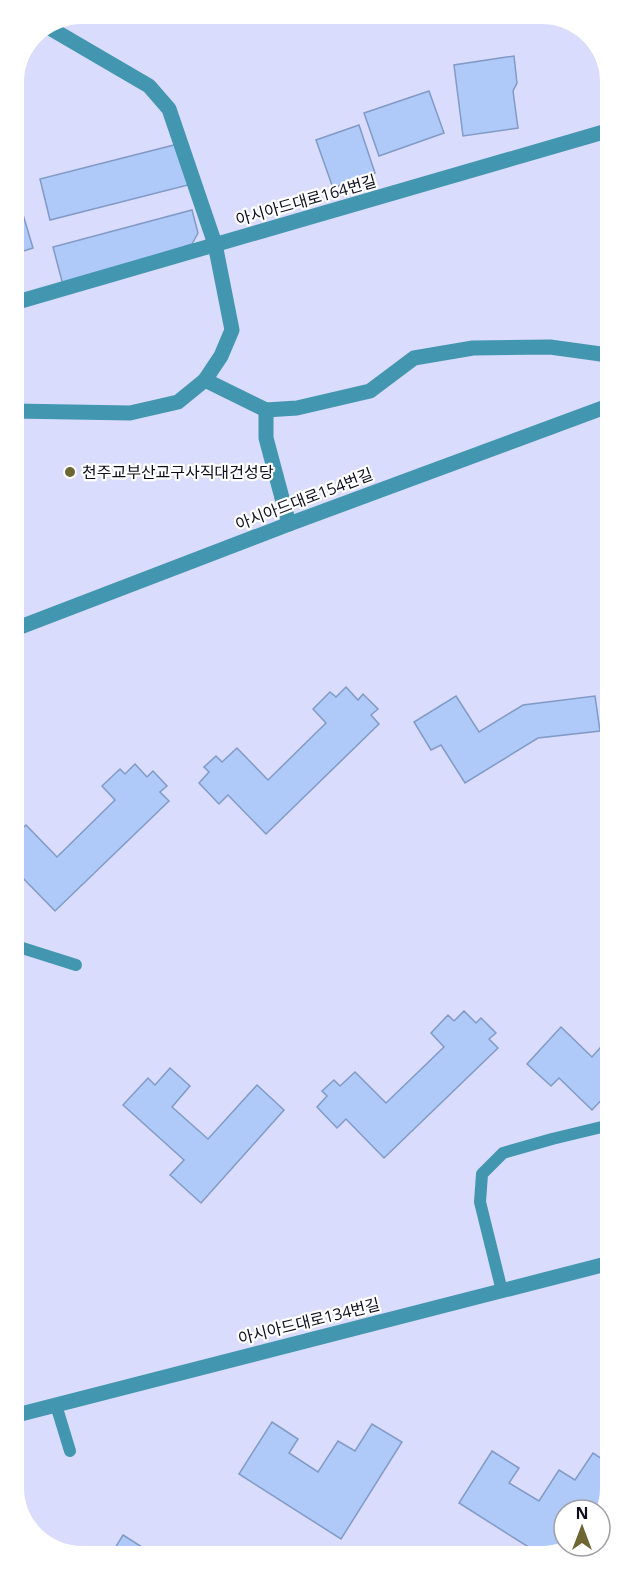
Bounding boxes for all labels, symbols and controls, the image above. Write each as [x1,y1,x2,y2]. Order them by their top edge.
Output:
street label: 아시아드대로164번길 [233,169,379,231]
place label: 천주교부산교구사직대건성당 [82,461,274,483]
street label: 아시아드대로154번길 [232,463,376,535]
marker: 천주교부산교구사직대건성당 [63,465,77,479]
street label: 아시아드대로134번길 [236,1293,382,1349]
north arrow [552,1498,612,1558]
text: N [575,1502,589,1524]

